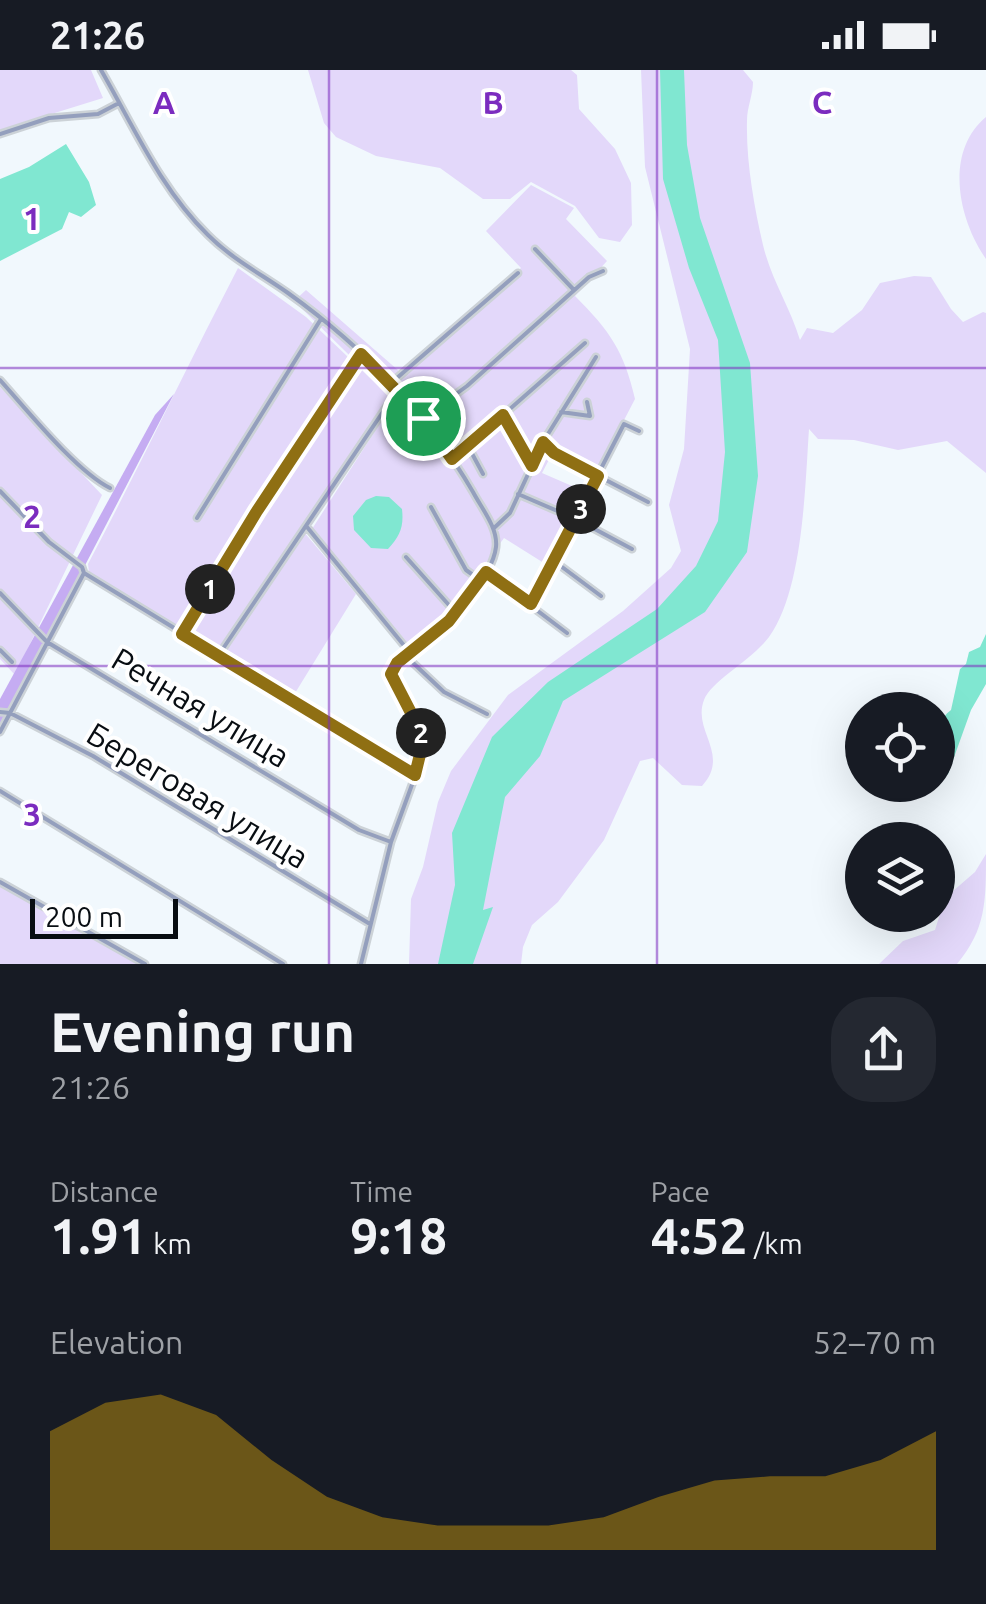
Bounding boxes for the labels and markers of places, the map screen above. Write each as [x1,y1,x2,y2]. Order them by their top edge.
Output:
pin [381,376,466,461]
pin: 3 [556,484,606,534]
pin: 1 [185,564,235,614]
pin: 2 [396,708,446,758]

